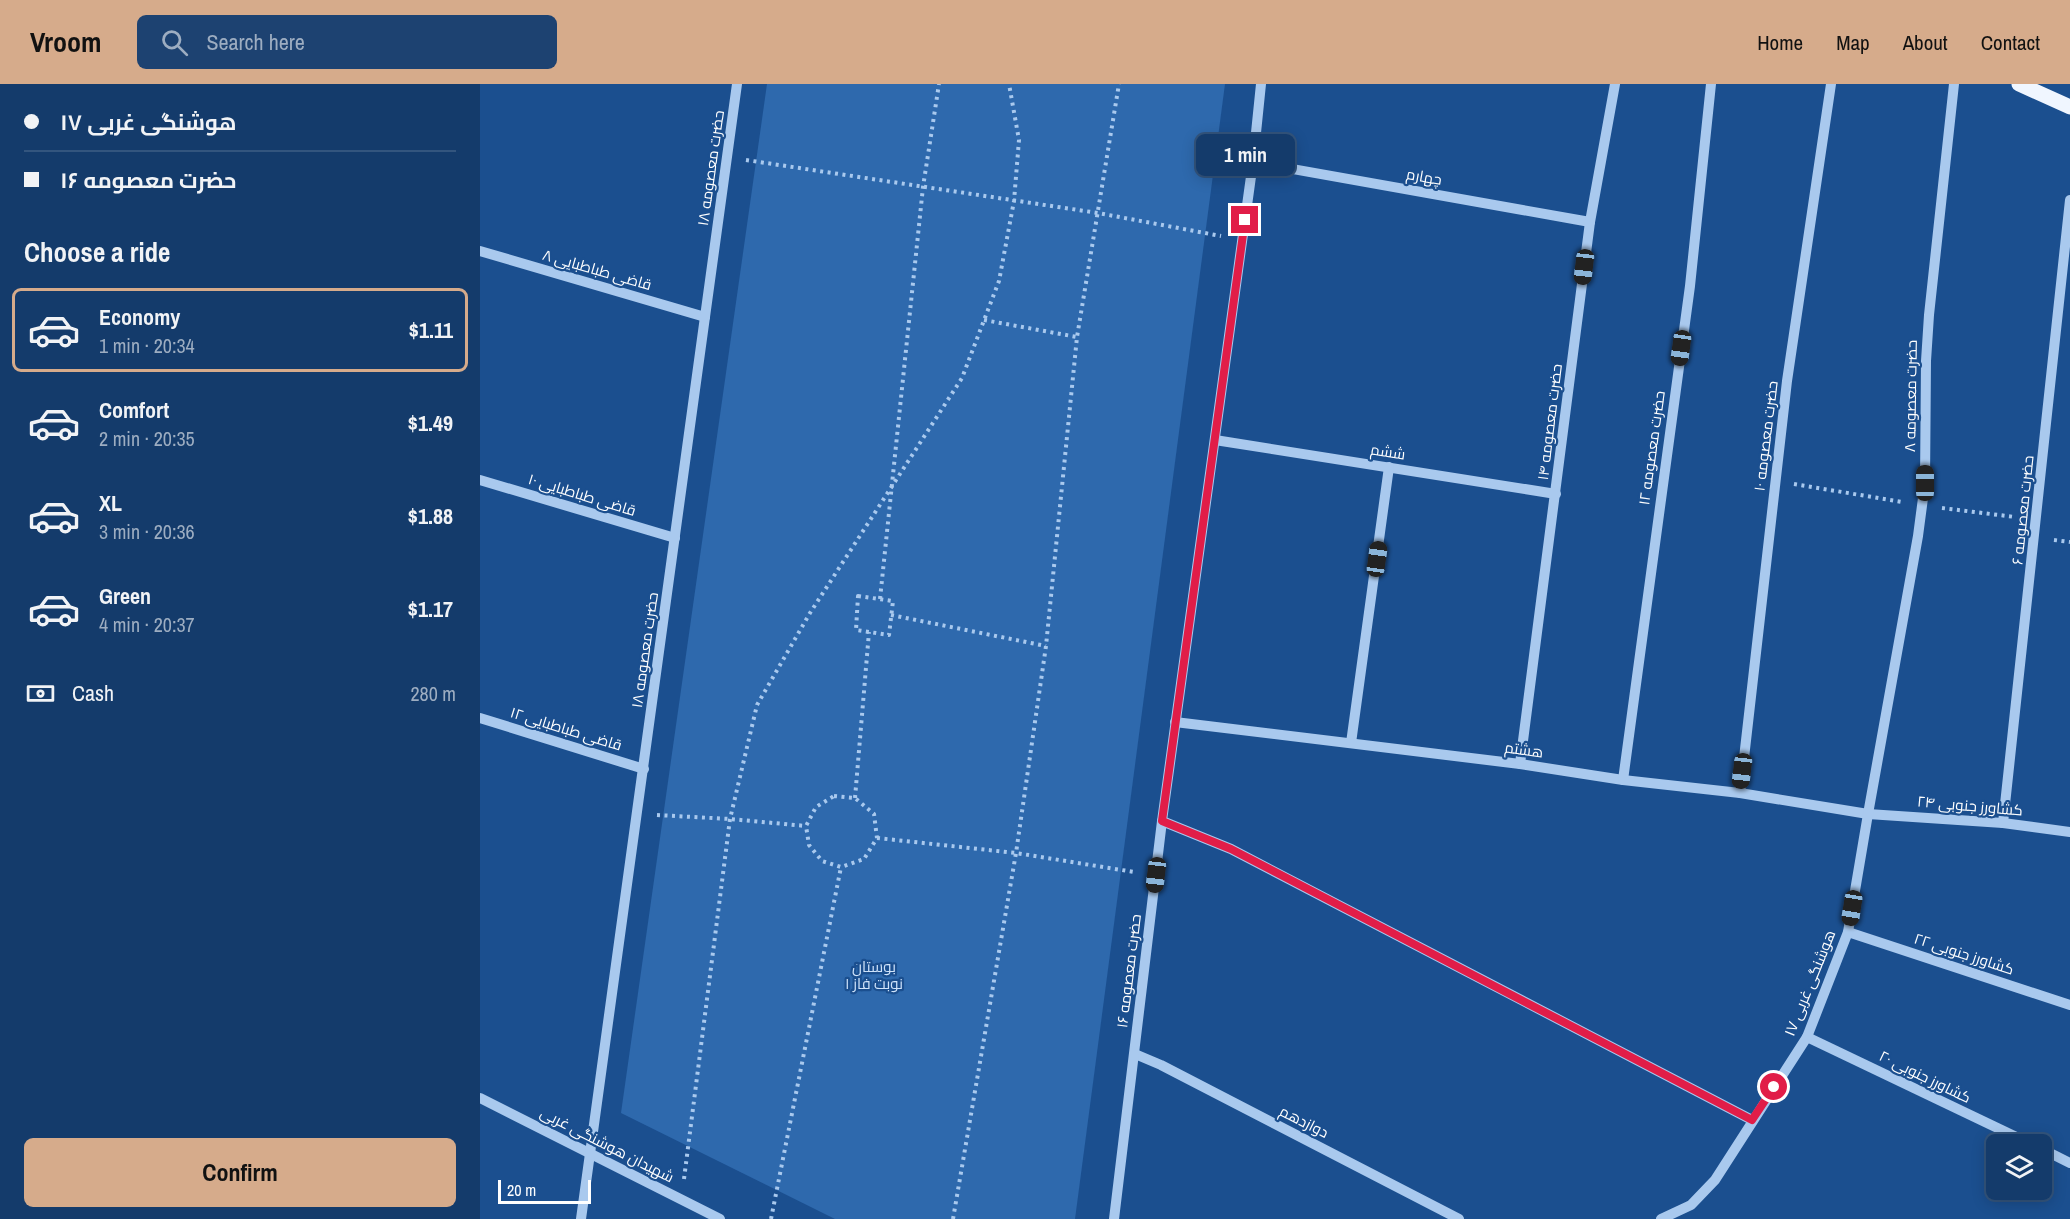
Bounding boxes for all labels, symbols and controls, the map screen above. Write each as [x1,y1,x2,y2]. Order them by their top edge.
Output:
search box [137,15,557,69]
text: Vroom [30,23,101,61]
icon: search [158,26,191,59]
text: Search here [206,27,305,57]
text: Home [1757,28,1803,57]
text: Map [1836,28,1870,57]
text: About [1903,28,1948,57]
text: Contact [1981,28,2040,57]
text: هوشنگی غربی ۱۷ [60,107,236,137]
street label: حضرت معصومه ۱۸ [692,109,729,227]
callout: 1 min [1196,133,1294,175]
text: 1 min [1224,141,1267,168]
street label: چهارم [1405,163,1444,190]
text: حضرت معصومه ۱۶ [60,165,236,195]
route end [1231,206,1258,233]
text: Choose a ride [24,234,170,270]
street label: قاضی طباطبایی ۸ [540,244,654,295]
car [1573,248,1595,286]
text: Economy [99,302,180,332]
icon: car [27,303,81,357]
text: $1.11 [409,315,453,345]
car [1670,329,1692,367]
text: 1 min · 20:34 [99,332,195,359]
street label: حضرت معصومه ۸ [1899,340,1922,452]
street label: حضرت معصومه ۱۴ [1532,362,1567,481]
street label: حضرت معصومه ۱۰ [1748,380,1783,492]
street label: حضرت معصومه ۱۲ [1633,389,1670,506]
text: Comfort [99,395,169,425]
icon: car [27,396,81,450]
text: $1.49 [408,408,453,438]
text: 2 min · 20:35 [99,425,195,452]
street label: ششم [1369,438,1407,465]
street label: حضرت معصومه ۶ [2006,454,2039,566]
car [1916,465,1934,501]
street label: قاضی طباطبایی ۱۰ [526,468,639,521]
text: XL [99,488,122,518]
icon: car [27,489,81,543]
text: $1.88 [408,501,453,531]
text: 3 min · 20:36 [99,518,195,545]
car [1366,540,1388,578]
text: Green [99,581,151,611]
icon: car [27,582,81,636]
street label: حضرت معصومه ۱۸ [626,591,663,709]
text: $1.17 [408,594,453,624]
text: 4 min · 20:37 [99,611,195,638]
icon: cash [24,677,57,710]
text: Cash [72,678,114,708]
text: 280 m [410,680,456,707]
street label: قاضی طباطبایی ۱۲ [508,702,625,755]
street label: هشتم [1503,736,1545,763]
car [1731,752,1753,790]
street label: کشاورز جنوبی ۲۴ [1916,790,2024,821]
car [1145,856,1167,894]
car [1840,889,1864,927]
street label: حضرت معصومه ۱۶ [1111,913,1146,1029]
street label: هوشنگی غربی ۱۷ [1779,927,1840,1039]
street label: کشاورز جنوبی ۲۲ [1911,927,2017,980]
park label: بوستان نوبت فاز ۱ [845,956,903,994]
street label: کشاورز جنوبی ۲۰ [1876,1045,1975,1108]
route start [1760,1073,1787,1100]
street label: دوازدهم [1276,1100,1332,1143]
street label: شهیدان هوشنگی غربی [537,1102,678,1187]
map controls [1986,1134,2052,1200]
button: layers [1986,1134,2052,1200]
button: Confirm [24,1138,456,1207]
scale bar [498,1177,591,1204]
text: 20 m [507,1179,536,1201]

